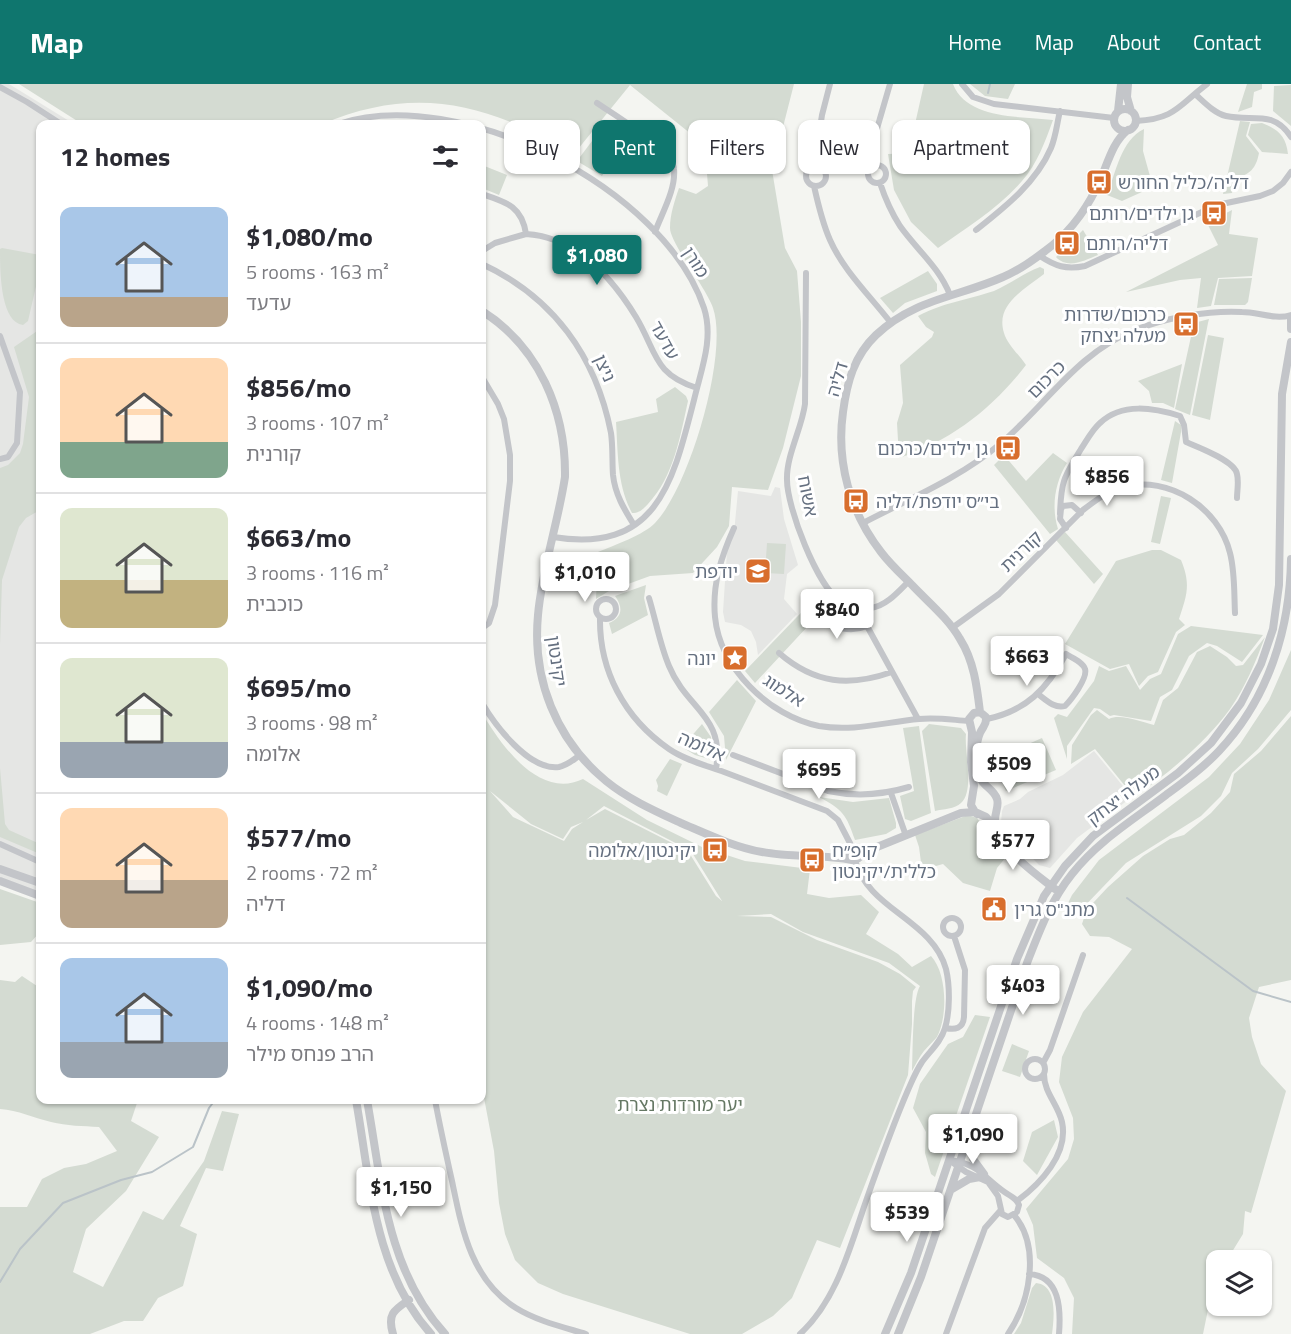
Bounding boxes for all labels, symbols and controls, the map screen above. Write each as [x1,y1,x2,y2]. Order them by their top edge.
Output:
text: Map [30,21,84,64]
text: Home [948,26,1002,58]
text: Map [1035,26,1074,58]
text: About [1107,26,1160,58]
text: Contact [1193,26,1261,58]
chip: Buy [504,120,580,174]
chip: Rent [592,120,676,174]
chip: Filters [688,120,786,174]
chip: New [798,120,880,174]
chip: Apartment [892,120,1030,174]
text: 12 homes [60,137,170,176]
icon: filters [429,140,462,173]
bus stop icon: דליה/כליל החורש [1084,167,1114,197]
place label: דליה/כליל החורש [1118,169,1249,196]
bus stop icon: גן ילדים/רותם [1199,198,1229,228]
place label: גן ילדים/רותם [1089,200,1194,227]
text: $1,080/mo [246,217,373,256]
bus stop icon: דליה/רותם [1052,228,1082,258]
place label: דליה/רותם [1086,230,1169,257]
icon: home [108,231,180,303]
pin: $1,080 [548,235,646,286]
text: $1,080 [566,239,628,270]
street label: מורן [676,241,716,283]
text: 5 rooms · 163 m² [246,256,389,287]
text: עדעד [246,287,291,318]
place label: כרכום/שדרות מעלה יצחק [1064,301,1166,349]
bus stop icon: כרכום/שדרות מעלה יצחק [1171,309,1201,339]
street label: עדעד [643,316,687,364]
street label: ניצן [587,350,623,386]
street label: כרכום [1020,353,1072,405]
street label: דליה [819,358,855,400]
text: $856/mo [246,368,351,407]
icon: home [108,382,180,454]
text: 3 rooms · 107 m² [246,407,389,438]
bus stop icon: גן ילדים/כרכום [993,433,1023,463]
place label: גן ילדים/כרכום [877,435,988,462]
text: קורנית [246,438,301,469]
pin: $856 [1071,456,1143,507]
text: $856 [1085,460,1129,491]
street label: אשוח [791,473,825,519]
bus stop icon: בי״ס יודפת/דליה [841,486,871,516]
place label: בי״ס יודפת/דליה [876,488,1000,515]
text: $663/mo [246,518,351,557]
street label: קורנית [994,524,1048,578]
icon: home [108,532,180,604]
pin: $1,010 [536,552,634,603]
text: $1,010 [554,556,616,587]
school or university icon: יודפת [743,556,773,586]
text: 3 rooms · 116 m² [246,557,389,588]
place label: יודפת [695,558,738,585]
text: כוכבית [246,588,303,619]
pin: $840 [801,589,873,640]
text: $840 [815,593,859,624]
street label: יקינטון [540,634,574,688]
pin: $663 [991,636,1063,687]
text: $663 [1005,640,1049,671]
place icon: יונה [720,643,750,673]
place label: יונה [687,645,716,672]
street label: אלמוג [758,667,810,713]
text: $695/mo [246,668,351,707]
icon: home [108,682,180,754]
text: 3 rooms · 98 m² [246,707,378,738]
street label: אלומה [674,724,730,768]
text: אלומה [246,738,301,769]
pin: $509 [973,743,1045,794]
text: $509 [987,747,1031,778]
pin: $695 [783,749,855,800]
text: $695 [797,753,841,784]
street label: מעלה יצחק [1081,758,1165,832]
text: $577/mo [246,818,351,857]
pin: $577 [977,820,1049,871]
text: $577 [991,824,1035,855]
icon: home [108,832,180,904]
bus stop icon: יקינטון/אלומה [700,835,730,865]
place label: יקינטון/אלומה [588,837,696,864]
place label: קופ״ח כללית/יקינטון [832,837,936,885]
bus stop icon: קופ״ח כללית/יקינטון [797,845,827,875]
text: 2 rooms · 72 m² [246,857,378,888]
text: דליה [246,888,285,919]
public building icon: מתנ"ס גרין [979,894,1009,924]
place label: מתנ"ס גרין [1014,896,1095,923]
pin: $403 [987,965,1059,1016]
text: $1,090/mo [246,968,373,1007]
text: $403 [1001,969,1045,1000]
icon: home [108,982,180,1054]
text: 4 rooms · 148 m² [246,1007,389,1038]
text: הרב פנחס מילר [246,1038,374,1069]
park label: יער מורדות נצרת [617,1091,743,1118]
pin: $1,090 [924,1114,1022,1165]
text: $1,090 [942,1118,1004,1149]
pin: $1,150 [352,1167,450,1218]
text: $1,150 [370,1171,432,1202]
pin: $539 [871,1192,943,1243]
text: $539 [885,1196,929,1227]
map controls [1206,1250,1272,1316]
button: layers [1206,1250,1272,1316]

